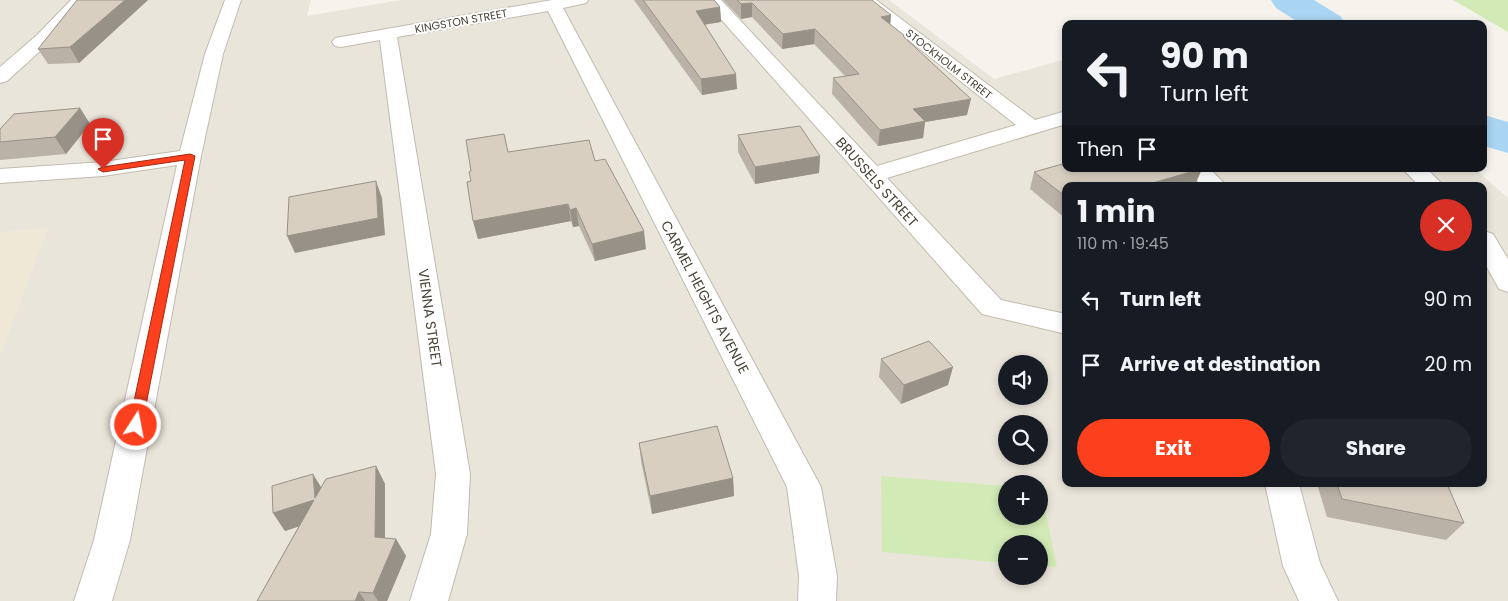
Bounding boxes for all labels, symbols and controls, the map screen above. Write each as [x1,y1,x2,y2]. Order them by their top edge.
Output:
street label: KINGSTON STREET [413,5,509,37]
street label: STOCKHOLM STREET [902,25,996,103]
text: 90 m [1160,31,1249,80]
icon: left [1077,40,1142,105]
text: Turn left [1160,78,1248,109]
pin [82,118,124,169]
icon: arrive [89,125,117,153]
street label: BRUSSELS STREET [831,133,923,232]
icon: arrive [1133,135,1161,163]
text: Then [1077,136,1123,163]
text: 1 min [1077,190,1155,233]
button: close [1420,199,1472,251]
street label: CARMEL HEIGHTS AVENUE [656,217,754,377]
text: 110 m · 19:45 [1077,232,1169,255]
street label: VIENNA STREET [413,267,447,369]
icon: left [1077,286,1105,314]
text: Turn left [1120,286,1201,313]
text: 90 m [1423,286,1472,313]
icon: arrive [1077,351,1105,379]
text: Arrive at destination [1120,351,1321,378]
text: 20 m [1424,351,1472,378]
map controls [998,355,1048,585]
button: sound [998,355,1048,405]
position arrow [109,398,161,450]
button: search [998,415,1048,465]
button: Exit [1077,419,1270,477]
button: Share [1280,419,1472,477]
button: + [998,475,1048,525]
button: − [998,535,1048,585]

